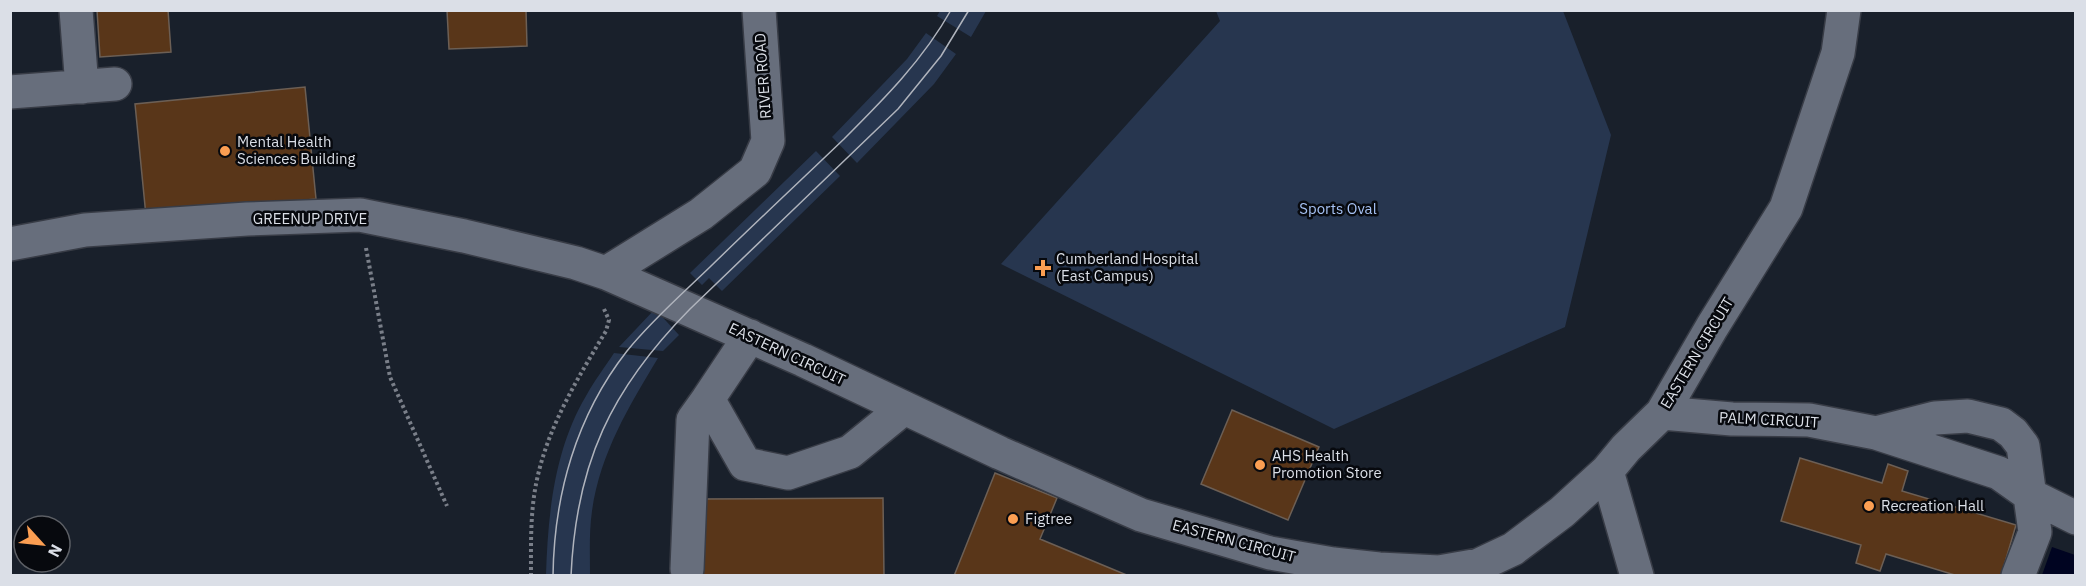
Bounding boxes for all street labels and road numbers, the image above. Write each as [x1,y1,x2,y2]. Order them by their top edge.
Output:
street label: RIVER ROAD [750,32,775,120]
street label: GREENUP DRIVE [253,209,367,228]
street label: EASTERN CIRCUIT [1656,293,1738,412]
street label: EASTERN CIRCUIT [726,318,849,389]
street label: PALM CIRCUIT [1719,407,1820,432]
street label: EASTERN CIRCUIT [1170,515,1298,566]

